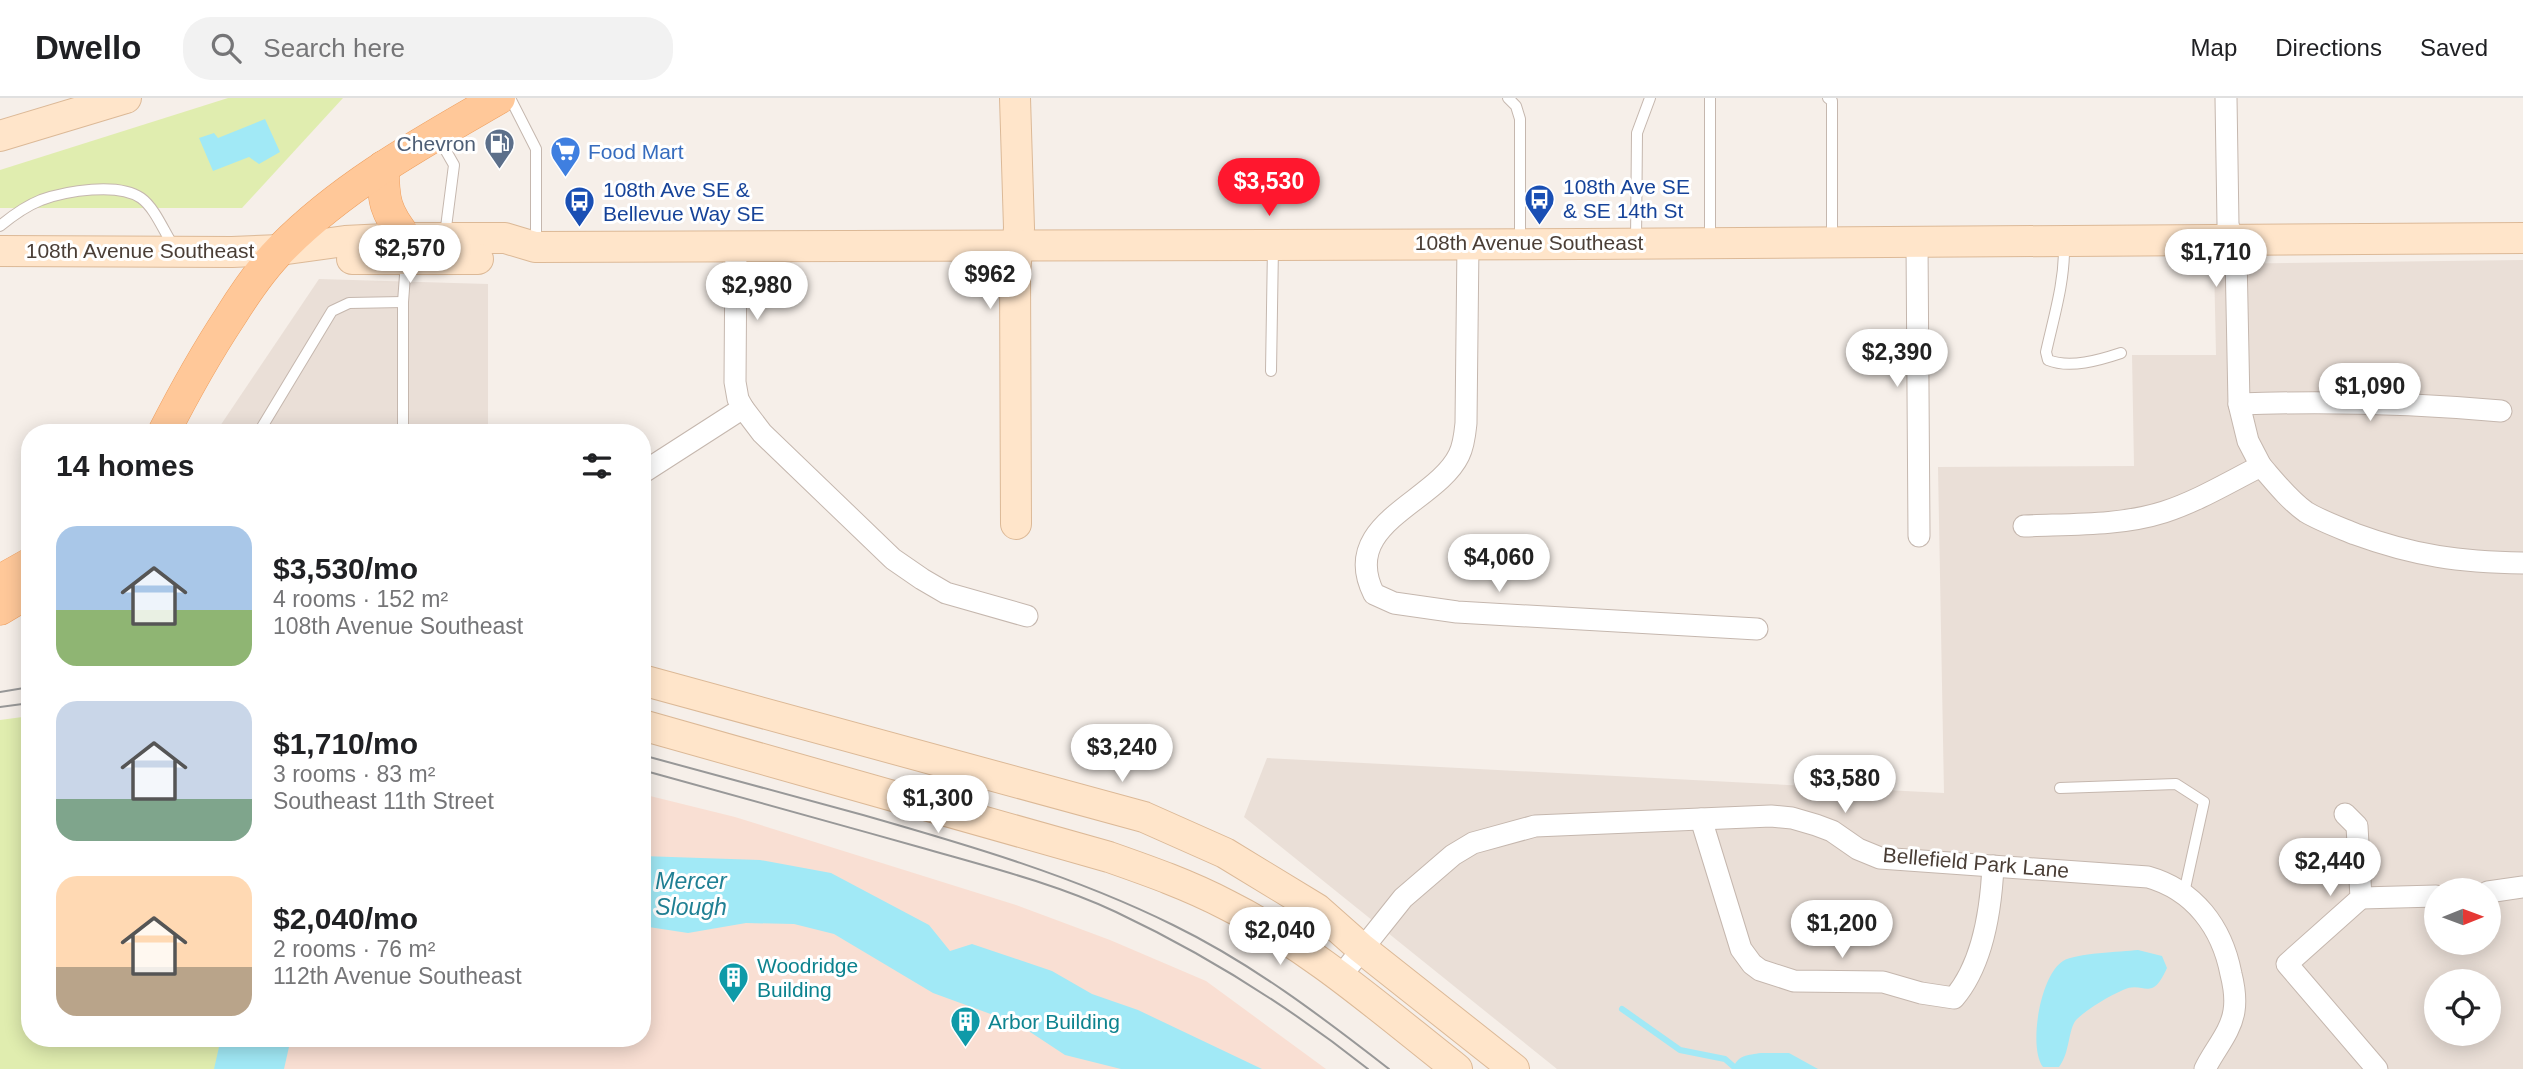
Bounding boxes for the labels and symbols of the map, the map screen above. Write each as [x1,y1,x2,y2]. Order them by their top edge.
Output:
fuel station icon: Chevron [482,127,516,171]
place label: Chevron [397,132,476,155]
supermarket icon: Food Mart [548,135,582,179]
place label: Food Mart [588,140,684,163]
pin: $3,530 [1212,158,1326,218]
place label: 108th Ave SE & SE 14th St [1563,175,1690,222]
place label: 108th Ave SE & Bellevue Way SE [603,178,764,225]
bus stop icon: 108th Ave SE & SE 14th St [1523,182,1557,226]
bus stop icon: 108th Ave SE & Bellevue Way SE [563,185,597,229]
pin: $2,570 [353,226,467,285]
pin: $1,710 [2159,230,2273,289]
street label: 108th Avenue Southeast [1415,231,1643,254]
street label: 108th Avenue Southeast [26,239,254,262]
pin: $962 [949,252,1031,311]
pin: $2,980 [700,262,814,322]
pin: $2,390 [1840,330,1954,389]
pin: $1,090 [2313,364,2427,423]
pin: $4,060 [1442,534,1556,594]
pin: $3,240 [1065,724,1179,784]
pin: $3,580 [1788,756,1902,815]
pin: $1,300 [881,776,995,835]
pin: $2,440 [2273,838,2387,898]
street label: Bellefield Park Lane [1882,843,2070,882]
water label: Mercer Slough [655,868,728,920]
north arrow [2424,878,2501,956]
pin: $1,200 [1785,900,1899,960]
pin: $2,040 [1223,908,1337,967]
place label: Woodridge Building [757,954,858,1001]
building icon: Woodridge Building [717,961,751,1005]
building icon: Arbor Building [948,1005,982,1049]
place label: Arbor Building [988,1010,1120,1033]

